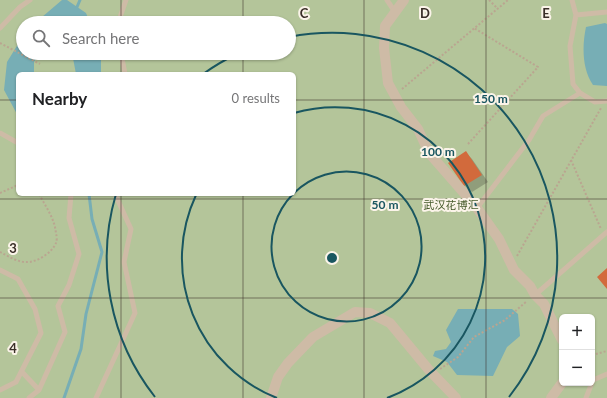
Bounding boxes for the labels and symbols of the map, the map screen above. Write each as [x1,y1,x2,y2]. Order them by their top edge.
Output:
text: C [300,5,309,21]
text: D [420,5,430,21]
text: E [542,5,550,21]
text: 150 m [474,91,508,106]
text: 100 m [421,144,455,159]
text: 50 m [372,197,398,212]
park label: 武汉花博汇 [424,198,479,211]
text: 3 [9,240,17,256]
centre of rings [325,251,339,265]
text: 4 [9,340,17,356]

